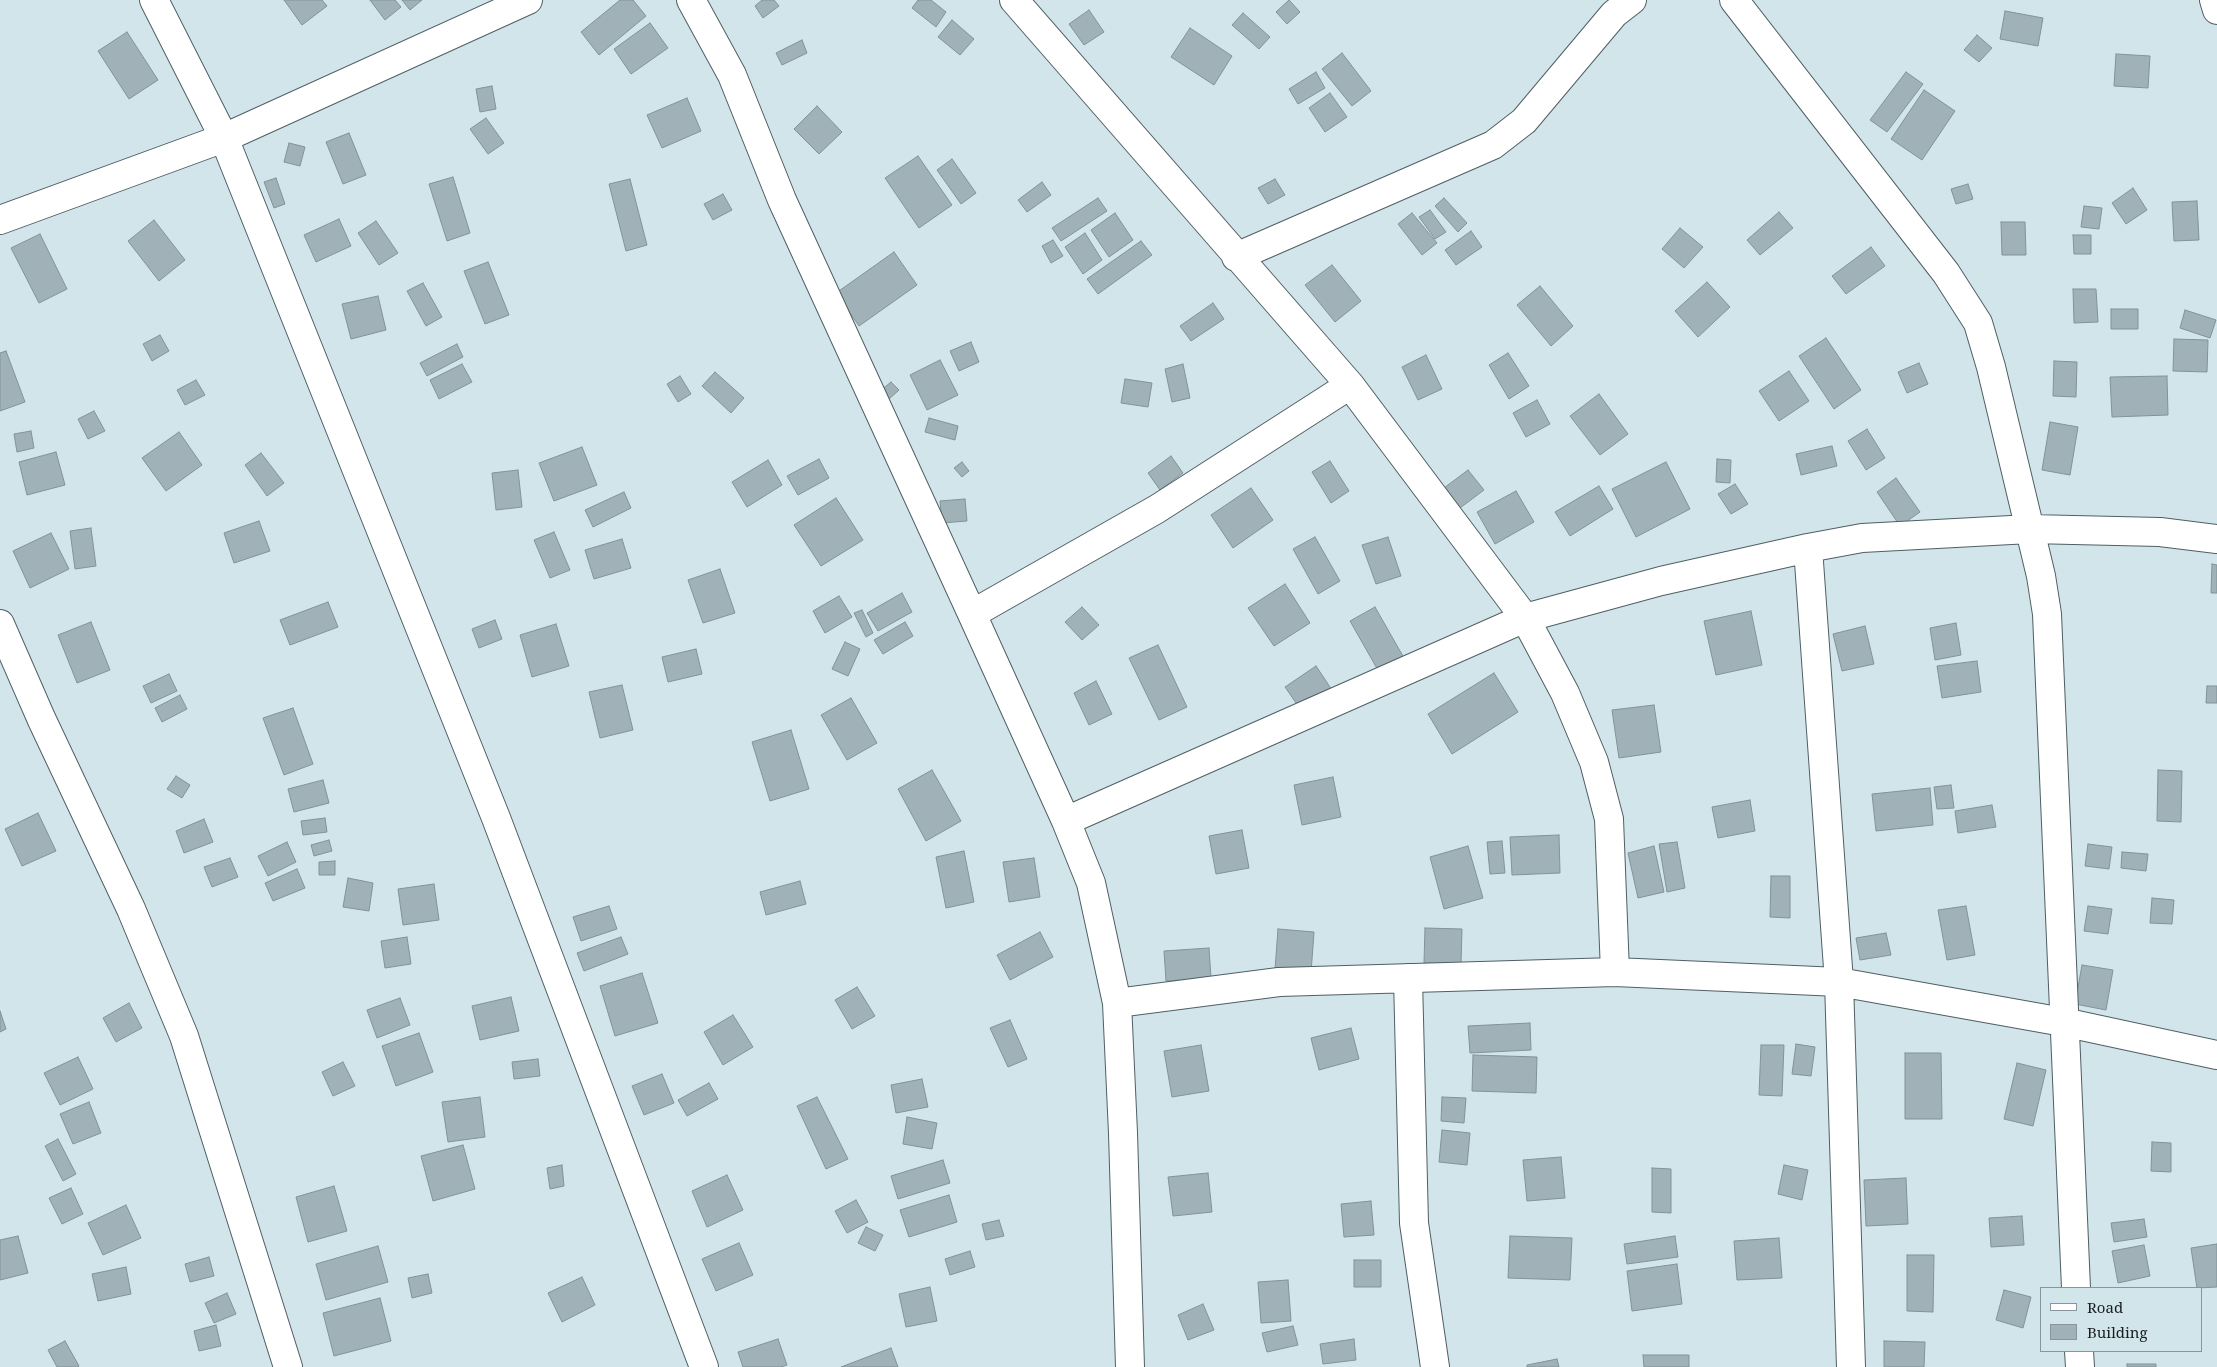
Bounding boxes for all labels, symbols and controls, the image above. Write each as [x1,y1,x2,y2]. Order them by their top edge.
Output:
legend [2040,1287,2202,1352]
text: Road [2087,1297,2123,1317]
text: Building [2087,1322,2148,1342]

